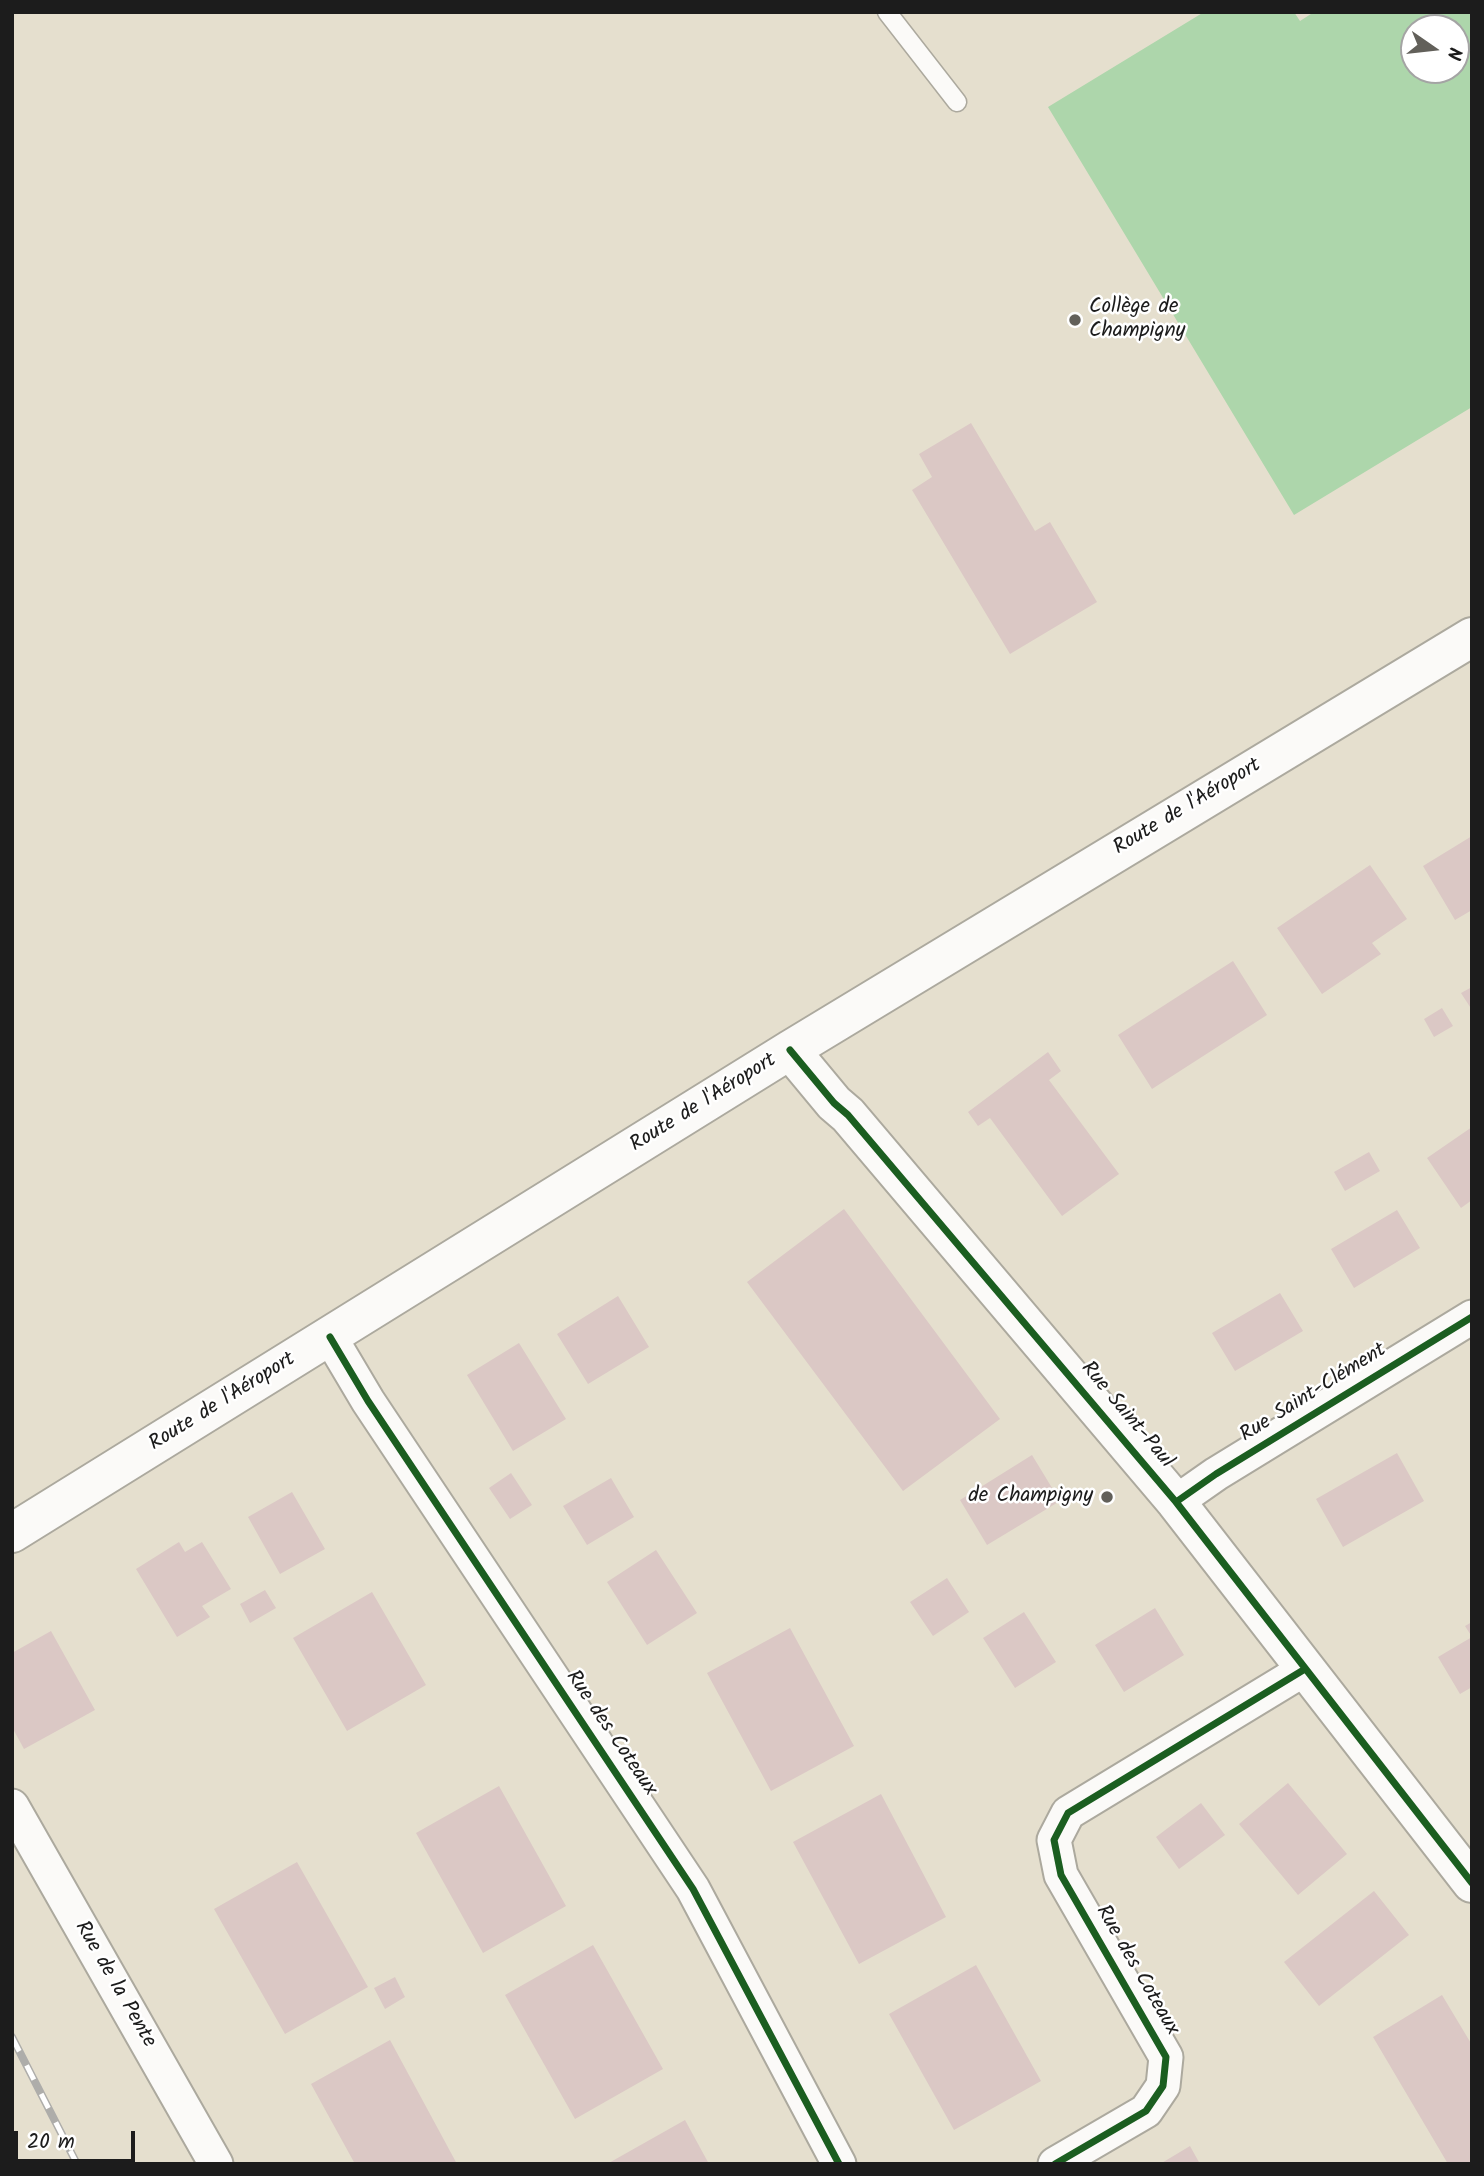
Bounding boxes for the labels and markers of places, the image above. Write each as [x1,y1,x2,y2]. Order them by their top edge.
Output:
place label: Collège de Champigny [1089,295,1185,345]
marker: Collège de Champigny [1067,312,1083,328]
place label: de Champigny [968,1484,1093,1510]
marker: de Champigny [1099,1489,1115,1505]

